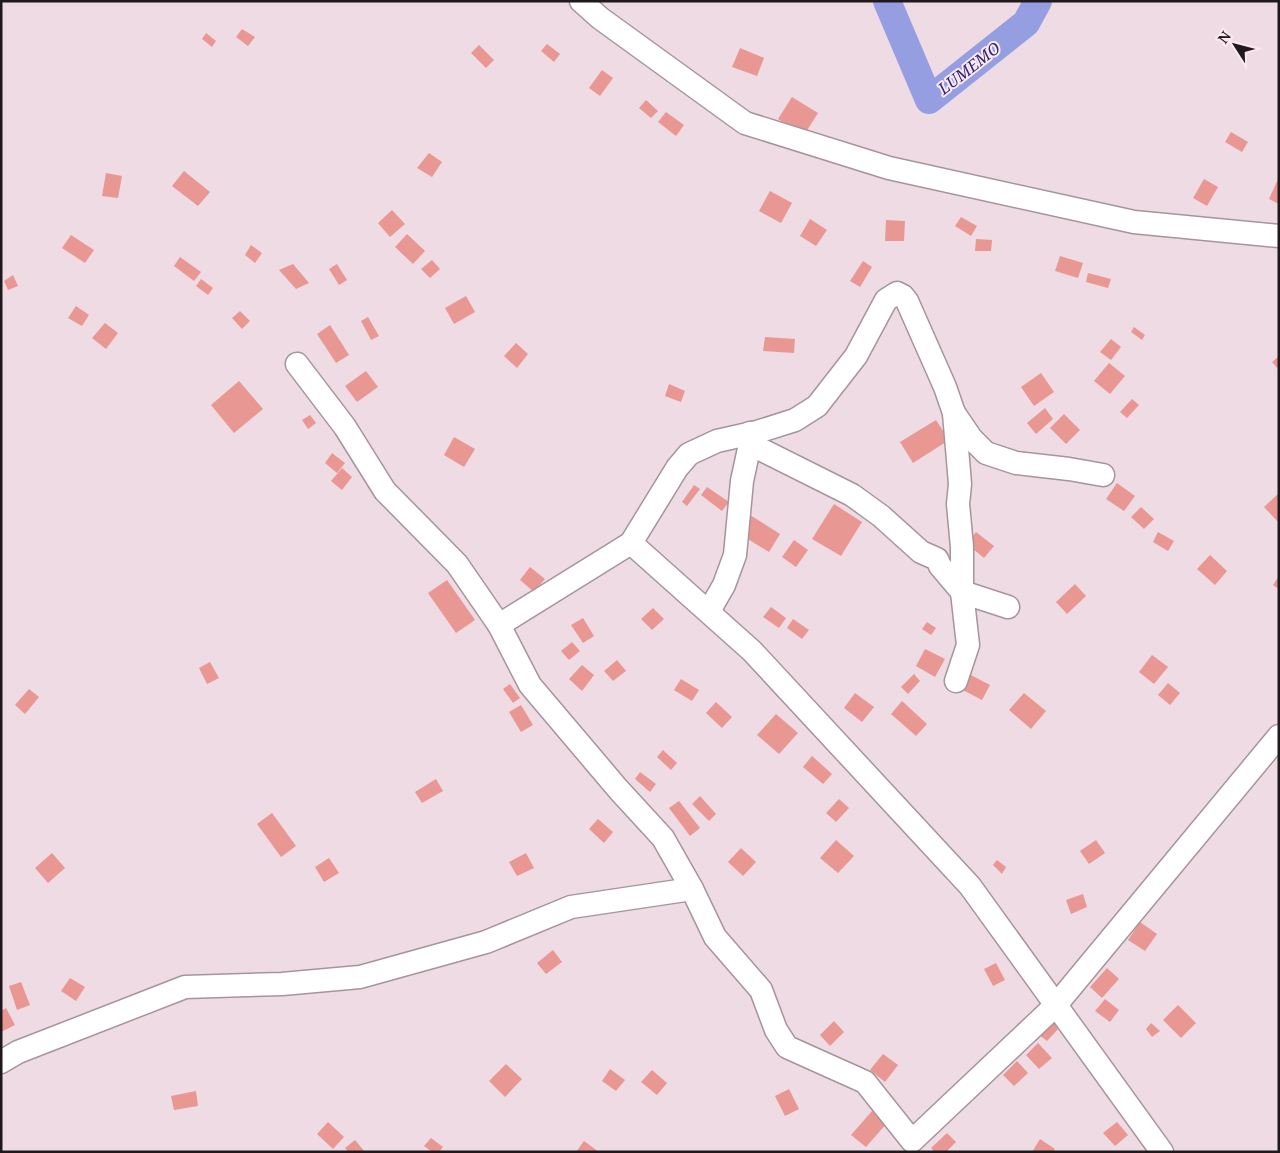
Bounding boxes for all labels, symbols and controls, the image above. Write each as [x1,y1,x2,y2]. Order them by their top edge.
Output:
north arrow [1210,20,1260,70]
text: N [1213,27,1235,47]
water label: LUMEMO [933,37,1005,100]

